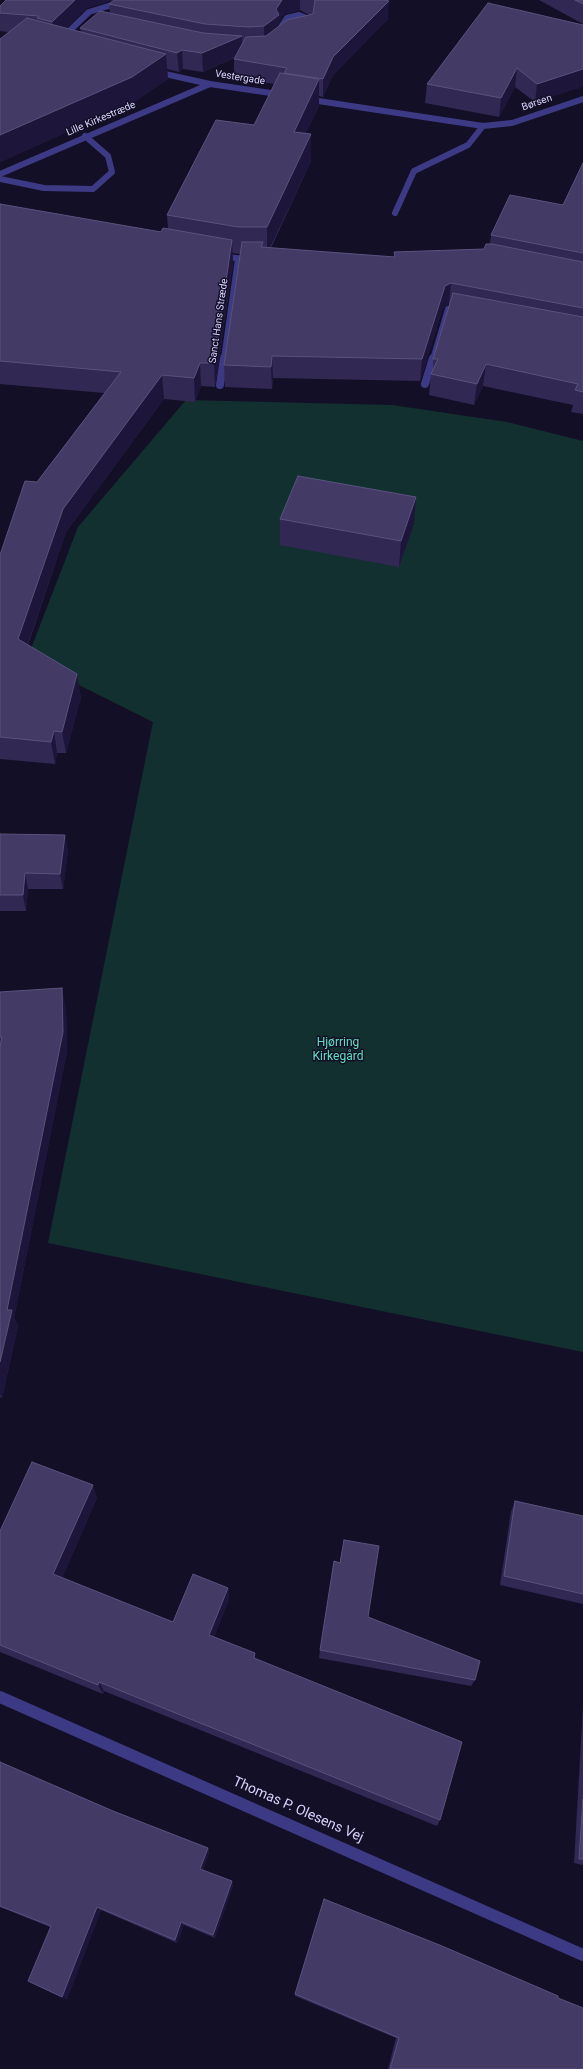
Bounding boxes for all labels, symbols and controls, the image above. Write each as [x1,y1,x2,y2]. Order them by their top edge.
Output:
street label: Vestergade [214,68,266,88]
street label: Børsen [520,92,554,114]
street label: Lille Kirkestræde [65,99,137,139]
street label: Sanct Hans Stræde [207,278,231,364]
park label: Hjørring Kirkegård [313,1036,363,1064]
street label: Thomas P. Olesens Vej [230,1774,366,1846]

